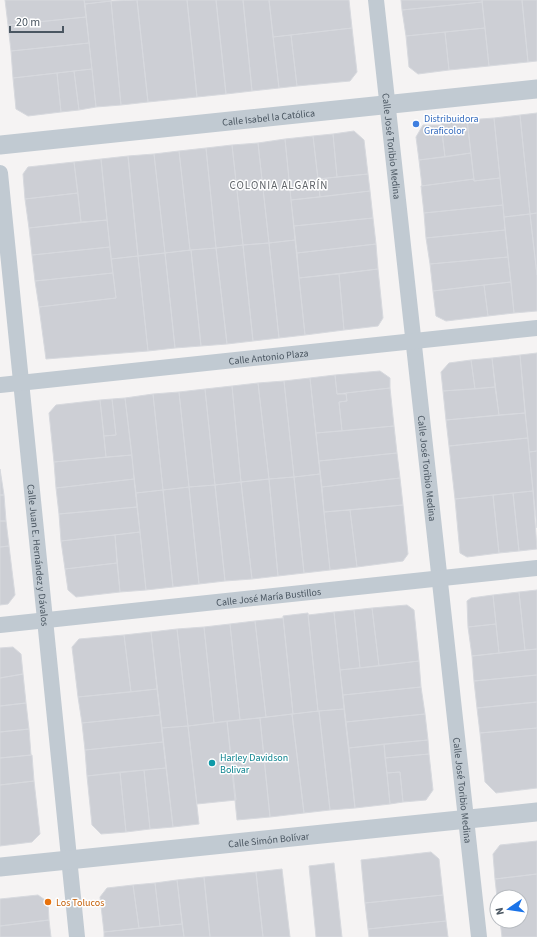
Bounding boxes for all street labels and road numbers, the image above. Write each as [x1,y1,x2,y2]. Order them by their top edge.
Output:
street label: Calle José Toribio Medina [378,93,404,200]
street label: Calle Isabel la Católica [222,106,316,130]
street label: Calle Antonio Plaza [228,346,309,369]
street label: Calle José Toribio Medina [414,415,439,522]
street label: Calle Juan E. Hernández y Dávalos [23,483,52,627]
street label: Calle José María Bustillos [215,585,322,610]
street label: Calle José Toribio Medina [449,737,475,844]
street label: Calle Simón Bolívar [228,829,310,852]

